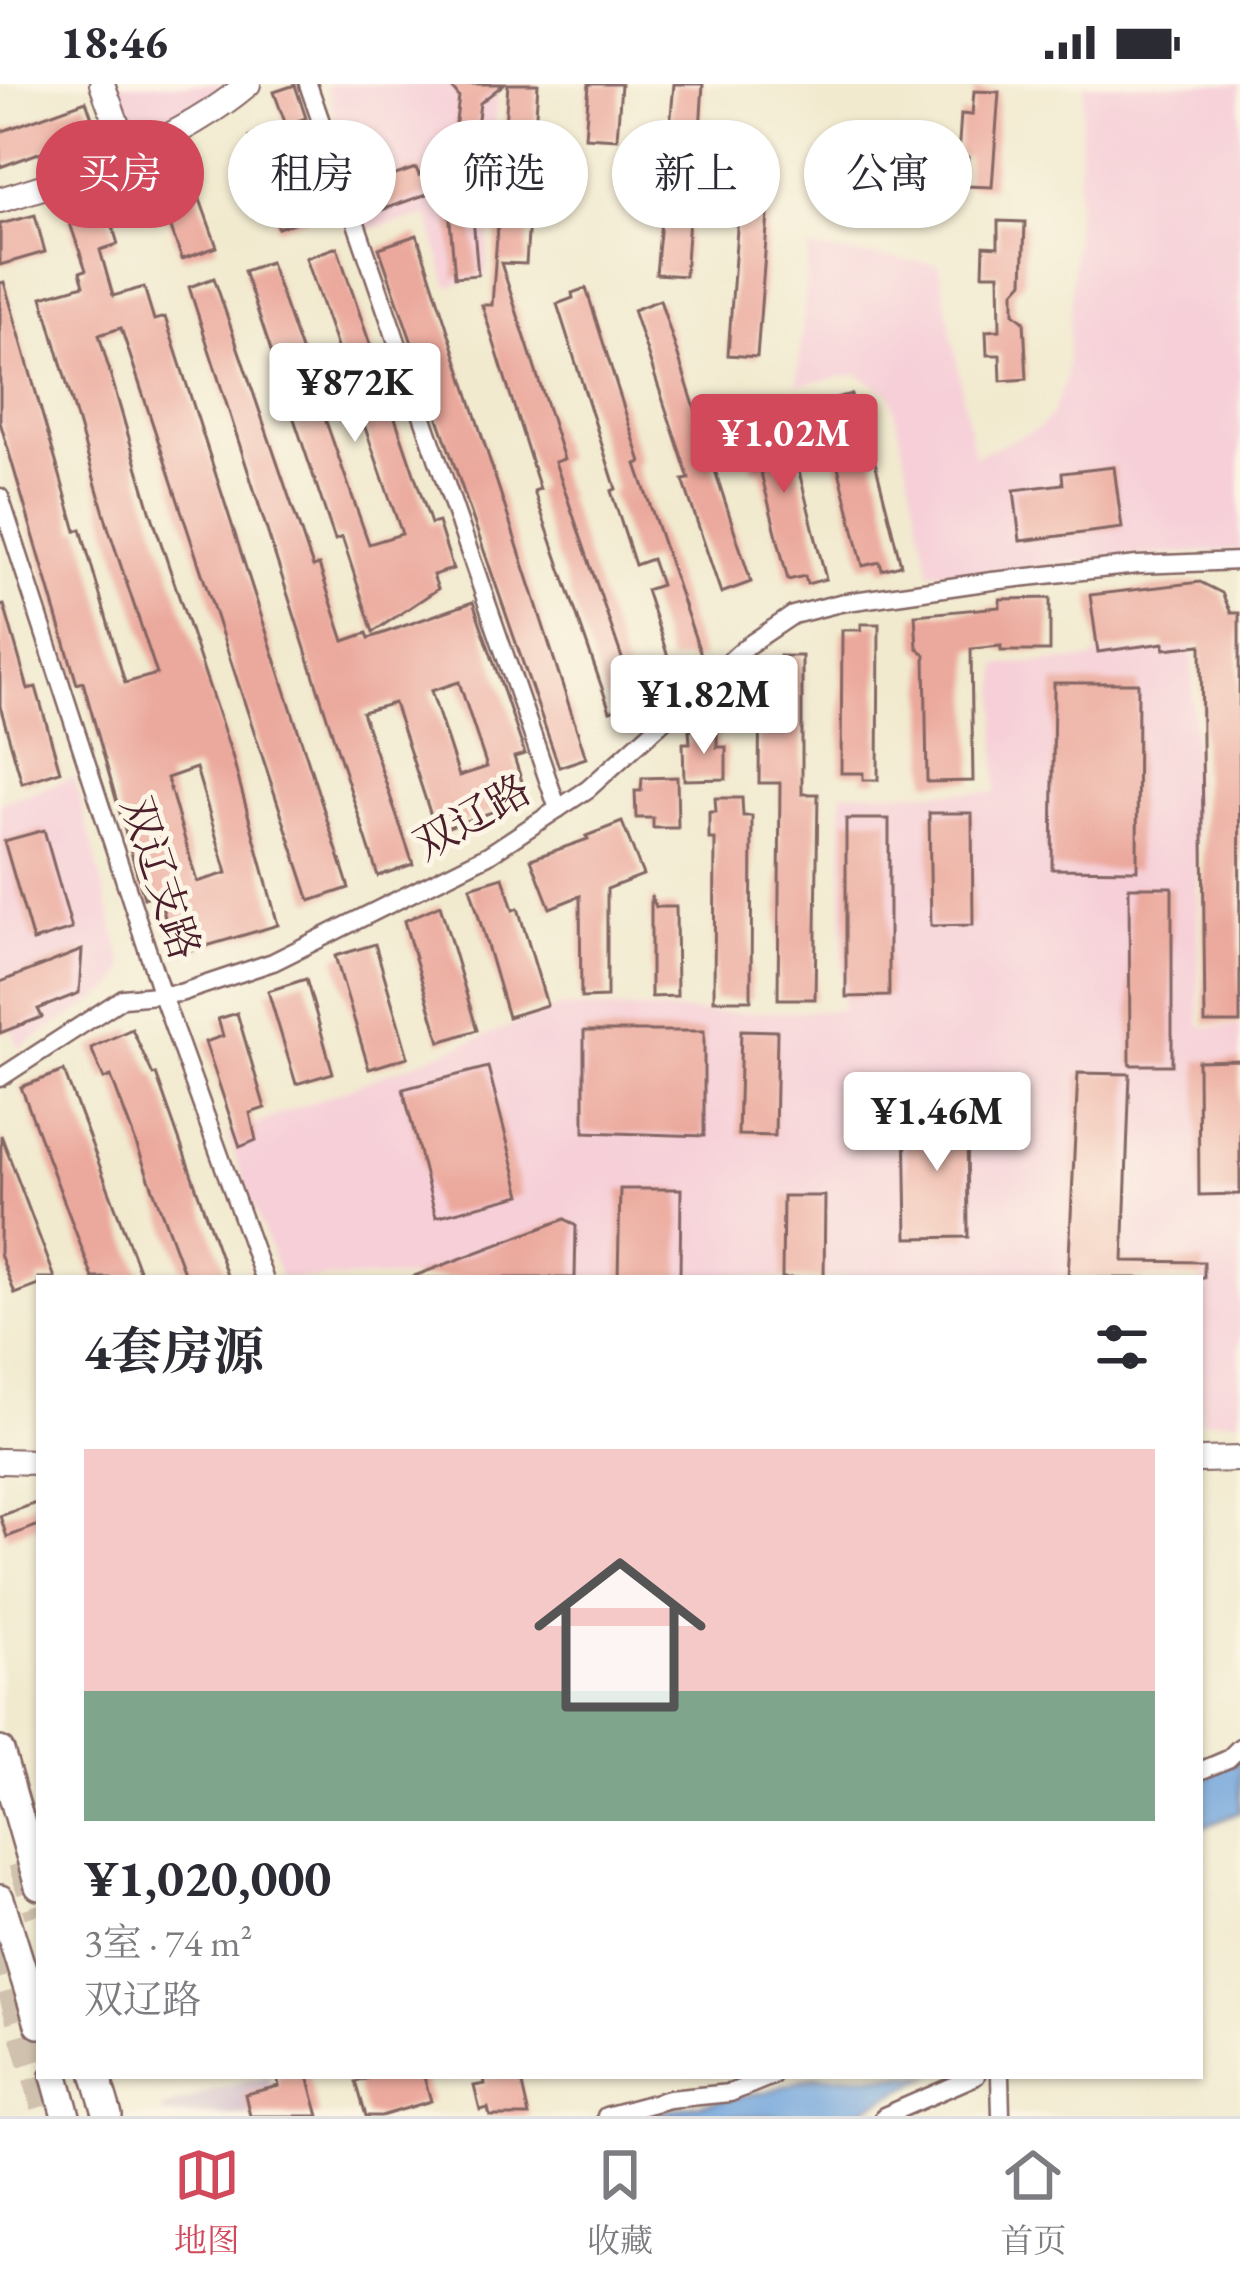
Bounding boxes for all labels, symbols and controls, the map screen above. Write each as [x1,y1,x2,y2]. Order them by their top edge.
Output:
text: 18:46 [60,13,168,71]
chip: 买房 [36,120,204,228]
chip: 租房 [228,120,396,228]
chip: 筛选 [420,120,588,228]
chip: 新上 [612,120,780,228]
chip: 公寓 [804,120,972,228]
pin: ¥872K [271,343,439,445]
text: ¥872K [296,356,414,407]
pin: ¥1.02M [686,394,882,496]
text: ¥1.02M [718,407,850,458]
pin: ¥1.82M [606,655,802,757]
text: ¥1.82M [638,668,770,719]
street label: 双辽路 [404,762,540,872]
street label: 双辽支路 [109,790,213,966]
pin: ¥1.46M [839,1072,1035,1174]
text: ¥1.46M [871,1085,1003,1136]
icon: filters [1089,1314,1155,1380]
text: 4套房源 [84,1318,264,1384]
icon: home [512,1527,728,1743]
text: ¥1,020,000 [84,1845,331,1911]
text: 3室 · 74 m² [84,1917,252,1968]
text: 双辽路 [84,1974,201,2025]
tab: 地图 [174,2142,240,2262]
tab: 收藏 [587,2142,653,2262]
tab: 首页 [1000,2142,1066,2262]

